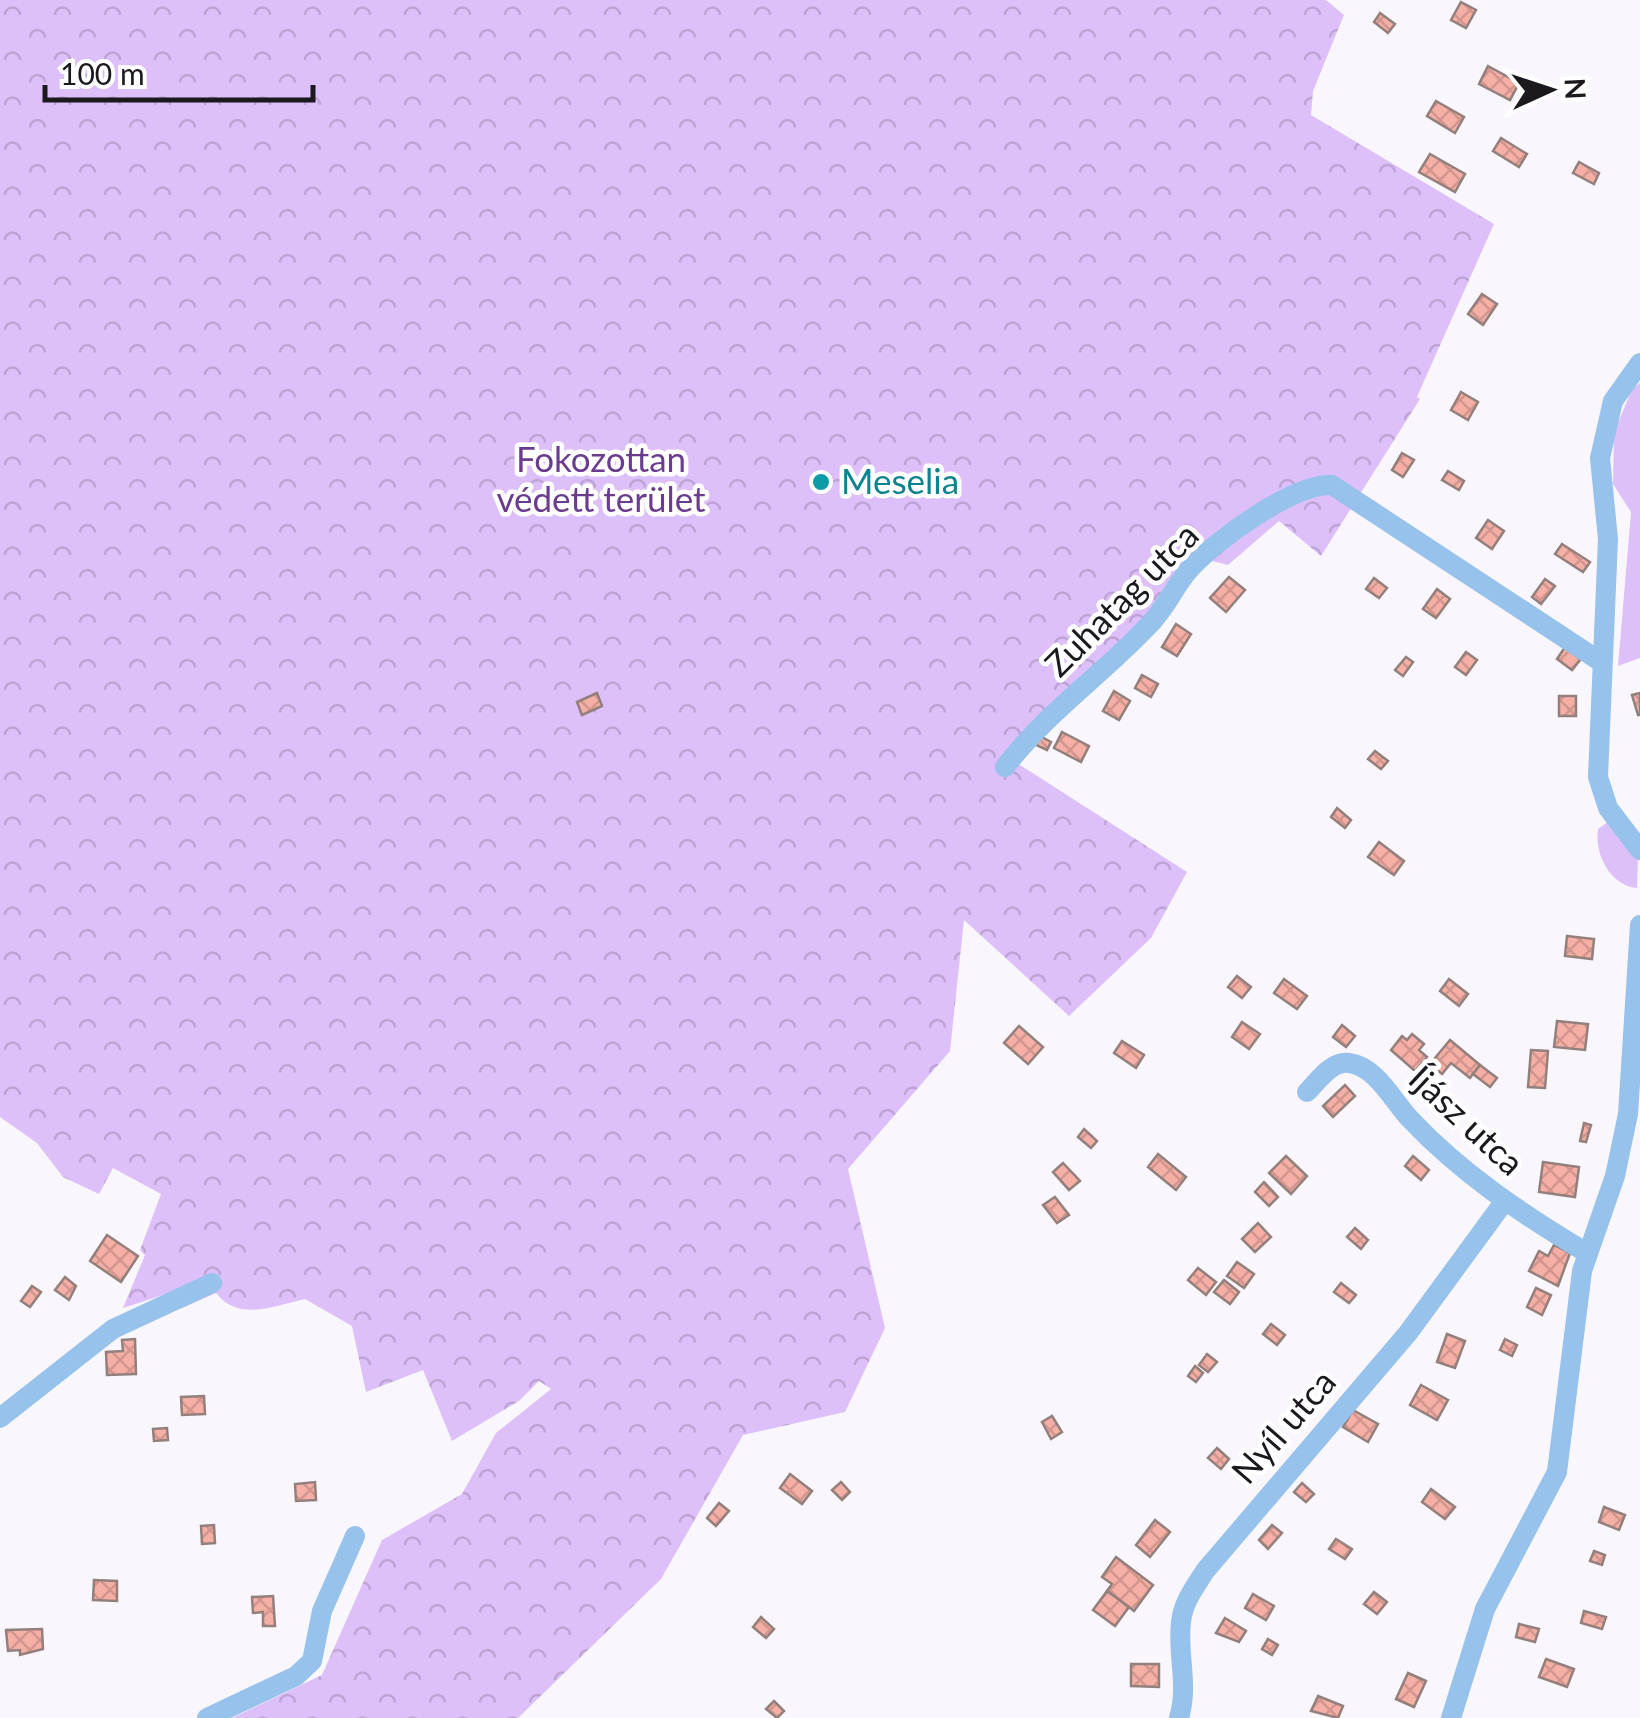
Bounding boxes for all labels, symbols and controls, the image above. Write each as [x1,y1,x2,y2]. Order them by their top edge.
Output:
scale bar [45,40,312,102]
north arrow [1500,40,1600,140]
text: 100 m [60,55,145,91]
text: N [1558,77,1594,100]
park label: Fokozottan védett terület [496,437,706,519]
place label: Meselia [841,459,959,501]
marker: Meselia [810,471,832,493]
street label: Zuhatag utca [1035,513,1206,684]
street label: Íjász utca [1401,1056,1533,1183]
street label: Nyíl utca [1222,1360,1343,1491]

